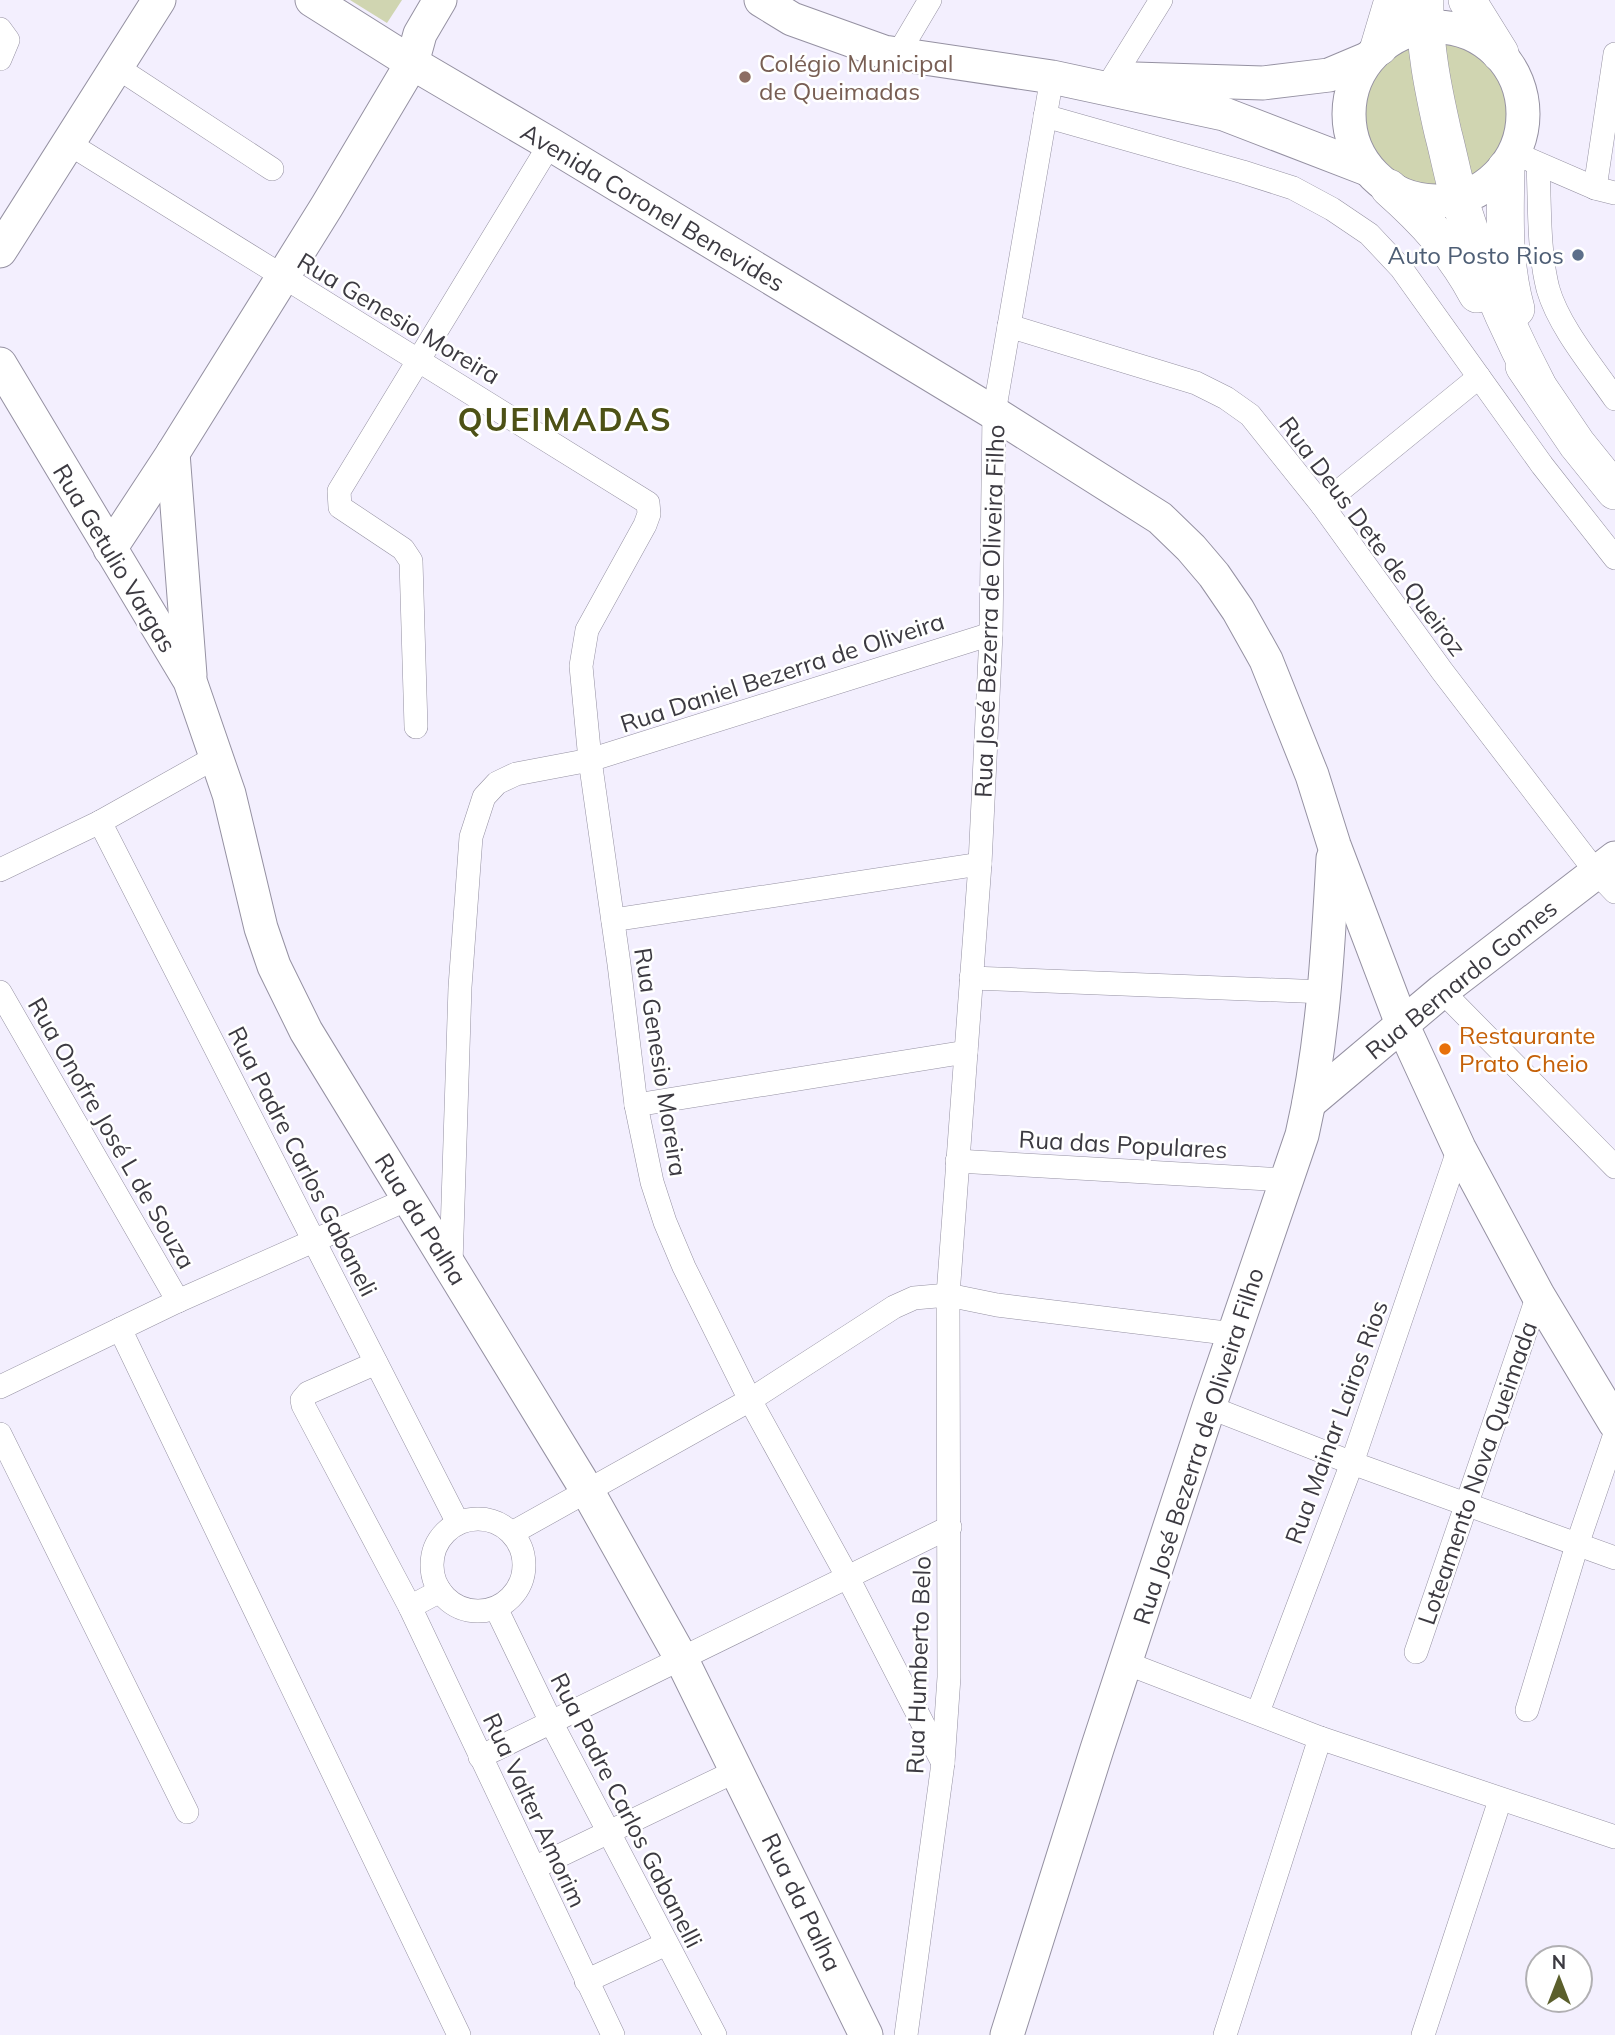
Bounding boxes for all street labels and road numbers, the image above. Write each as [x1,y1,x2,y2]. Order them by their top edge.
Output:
street label: Avenida Coronel Benevides [516,116,790,298]
street label: Rua Genesio Moreira [292,246,506,390]
street label: Rua Deus Dete de Queiroz [1273,410,1473,662]
street label: Rua José Bezerra de Oliveira Filho [967,424,1011,798]
street label: Rua Getulio Vargas [47,458,183,658]
street label: Rua Daniel Bezerra de Oliveira [616,605,948,739]
street label: Rua Bernardo Gomes [1359,892,1563,1066]
street label: Rua Genesio Moreira [628,946,694,1178]
street label: Rua Onofre José L de Souza [22,992,202,1274]
street label: Rua Padre Carlos Gabaneli [222,1021,384,1301]
street label: Rua das Populares [1018,1124,1228,1164]
street label: Rua da Palha [369,1148,473,1290]
street label: Rua José Bezerra de Oliveira Filho [1126,1264,1270,1628]
street label: Rua Mainar Lairos Rios [1278,1296,1394,1548]
street label: Loteamento Nova Queimada [1411,1317,1543,1629]
street label: Rua Humberto Belo [899,1555,937,1775]
street label: Rua Padre Carlos Gabanelli [545,1668,709,1952]
street label: Rua Valter Amorim [477,1708,593,1912]
street label: Rua da Palha [756,1828,848,1976]

